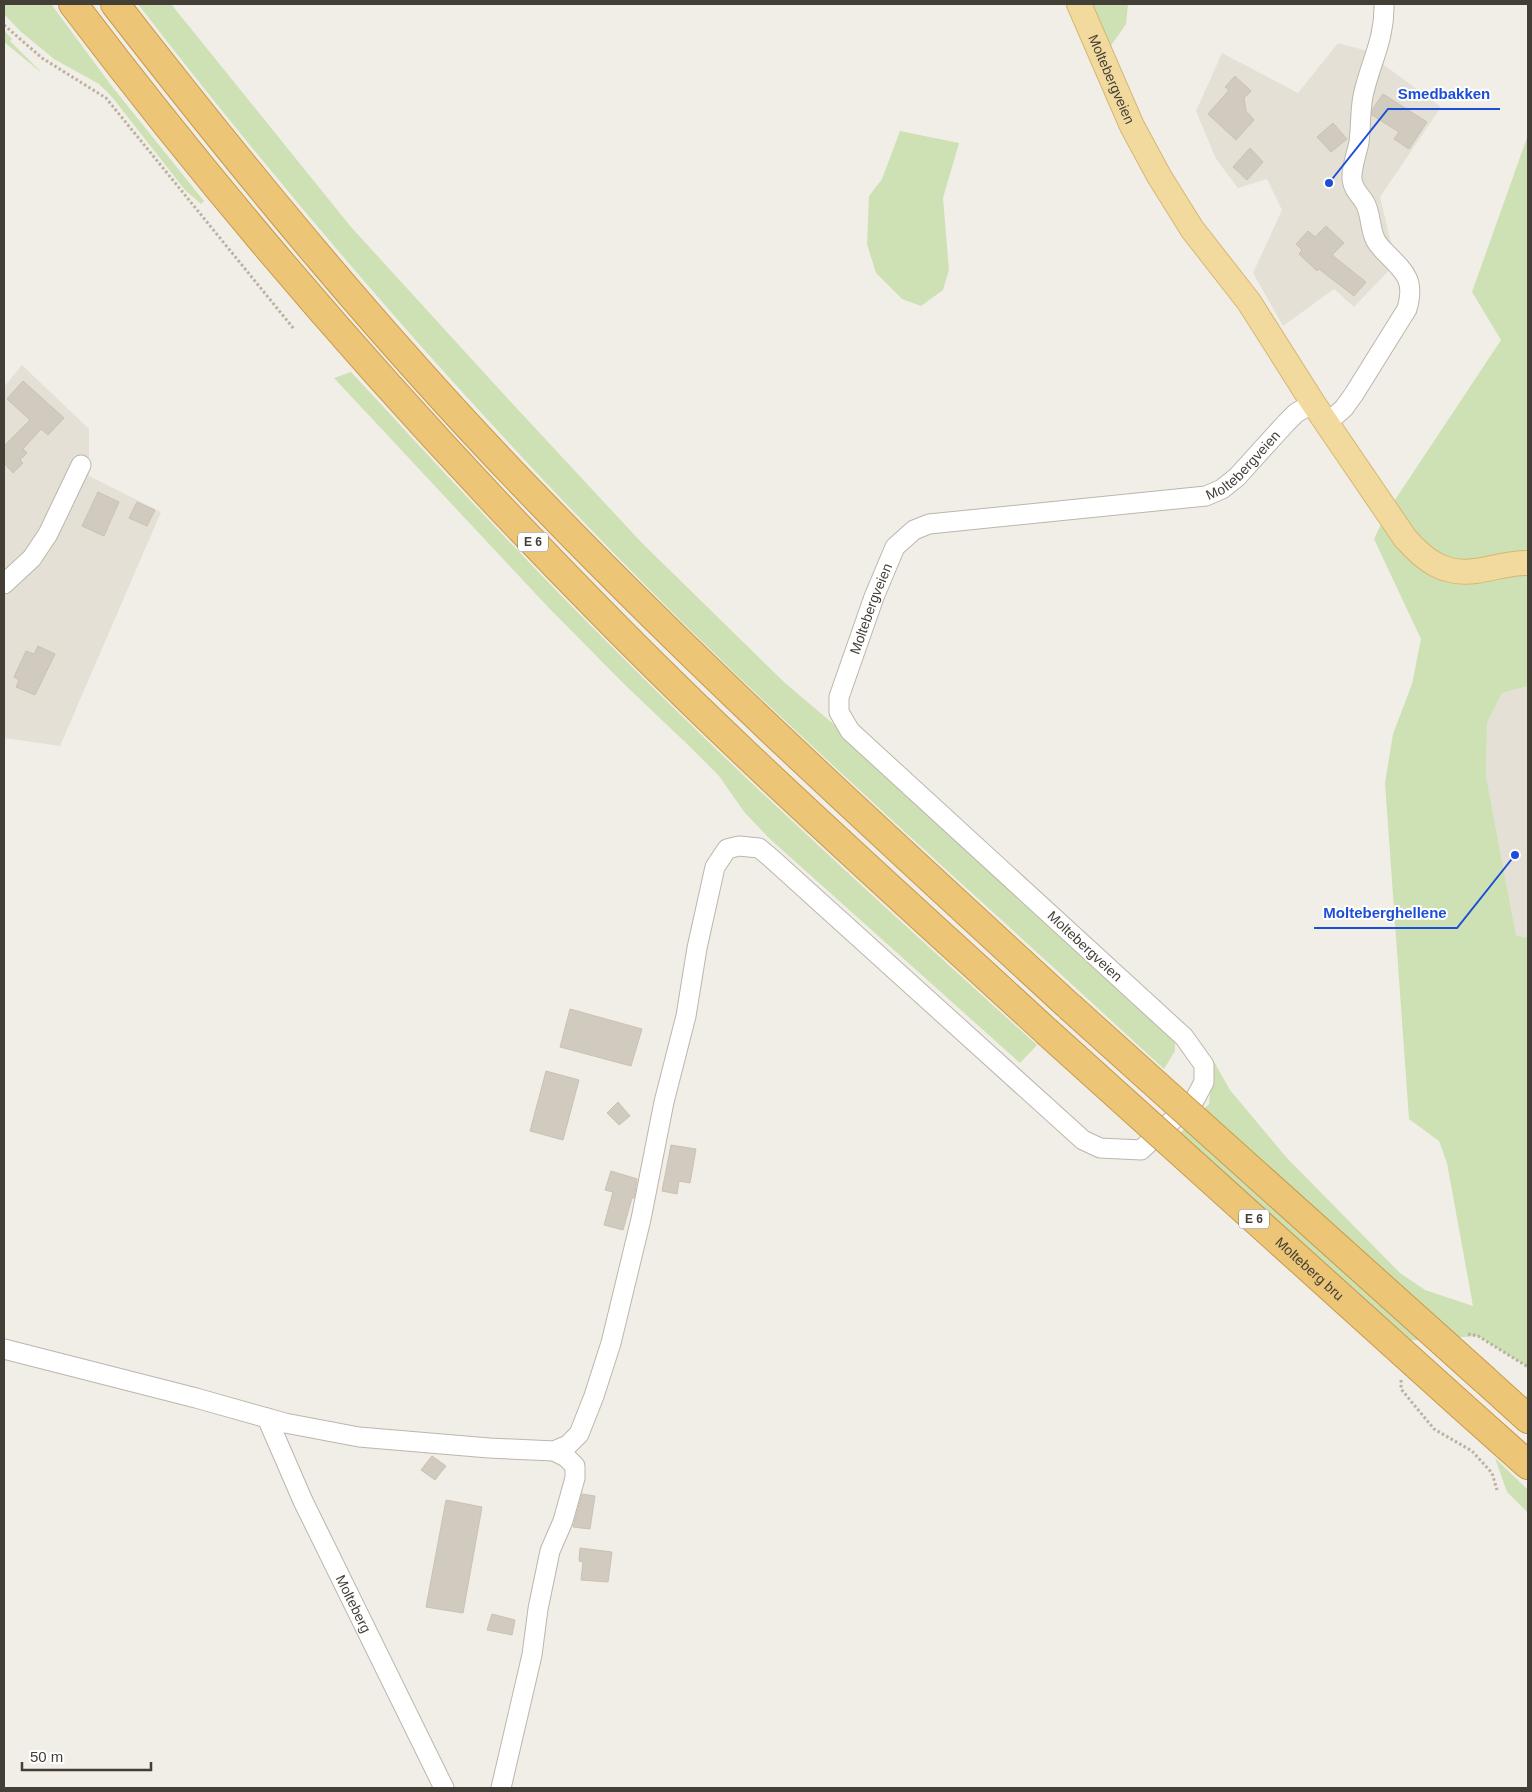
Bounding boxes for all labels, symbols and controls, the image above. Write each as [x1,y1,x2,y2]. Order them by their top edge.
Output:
street label: Moltebergveien [1085,32,1138,126]
callout: Smedbakken [1388,79,1500,109]
text: Smedbakken [1398,85,1490,102]
street label: Moltebergveien [1203,427,1283,503]
road number: E 6 [518,532,548,552]
street label: Moltebergveien [847,561,895,656]
callout: Molteberghellene [1314,898,1457,928]
text: Molteberghellene [1323,904,1447,921]
street label: Moltebergveien [1045,908,1125,984]
road number: E 6 [1239,1210,1269,1228]
street label: Molteberg bru [1272,1234,1347,1304]
street label: Molteberg [333,1572,374,1635]
scale bar [22,1740,151,1772]
text: 50 m [30,1748,63,1765]

